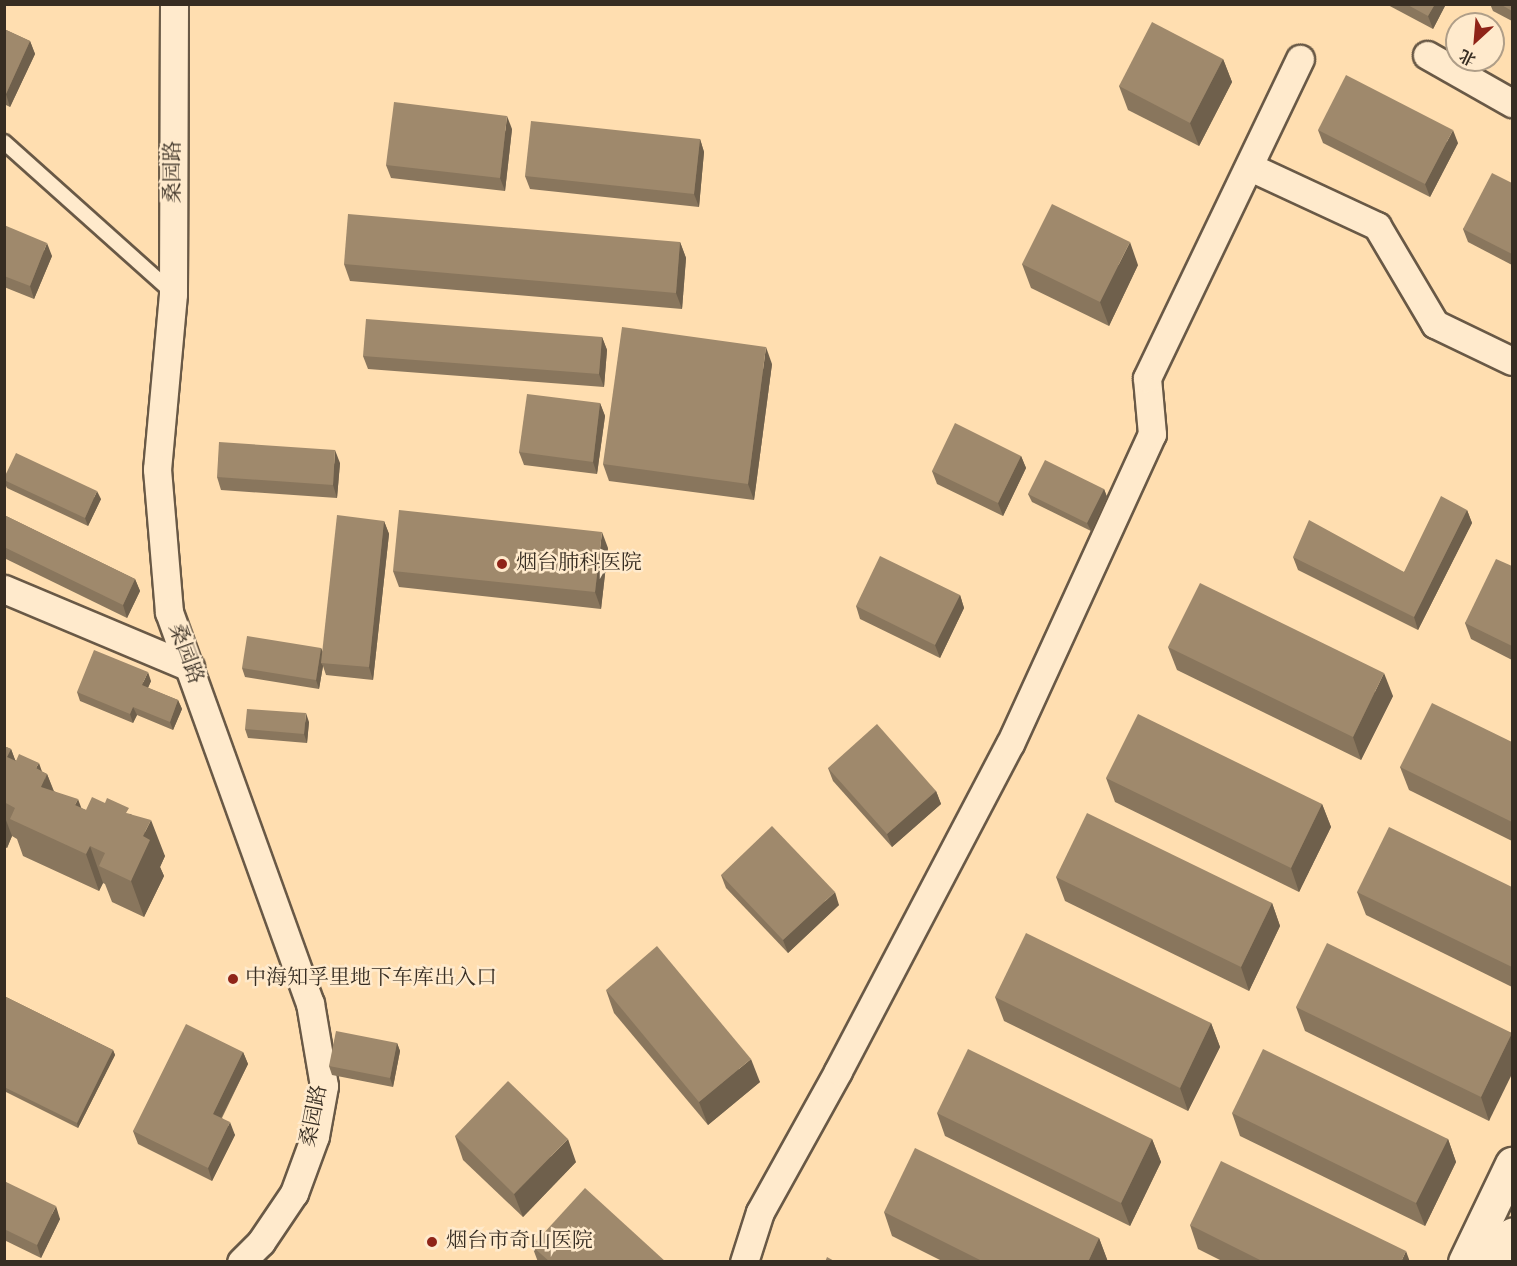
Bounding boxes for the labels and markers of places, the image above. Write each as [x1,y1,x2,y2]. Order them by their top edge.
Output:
place label: 烟台肺科医院 [516,551,642,577]
marker: 烟台肺科医院 [493,555,511,573]
place label: 中海知孚里地下车库出入口 [245,966,497,992]
marker: 中海知孚里地下车库出入口 [226,972,240,986]
place label: 烟台市奇山医院 [446,1229,593,1255]
marker: 烟台市奇山医院 [423,1233,441,1251]

